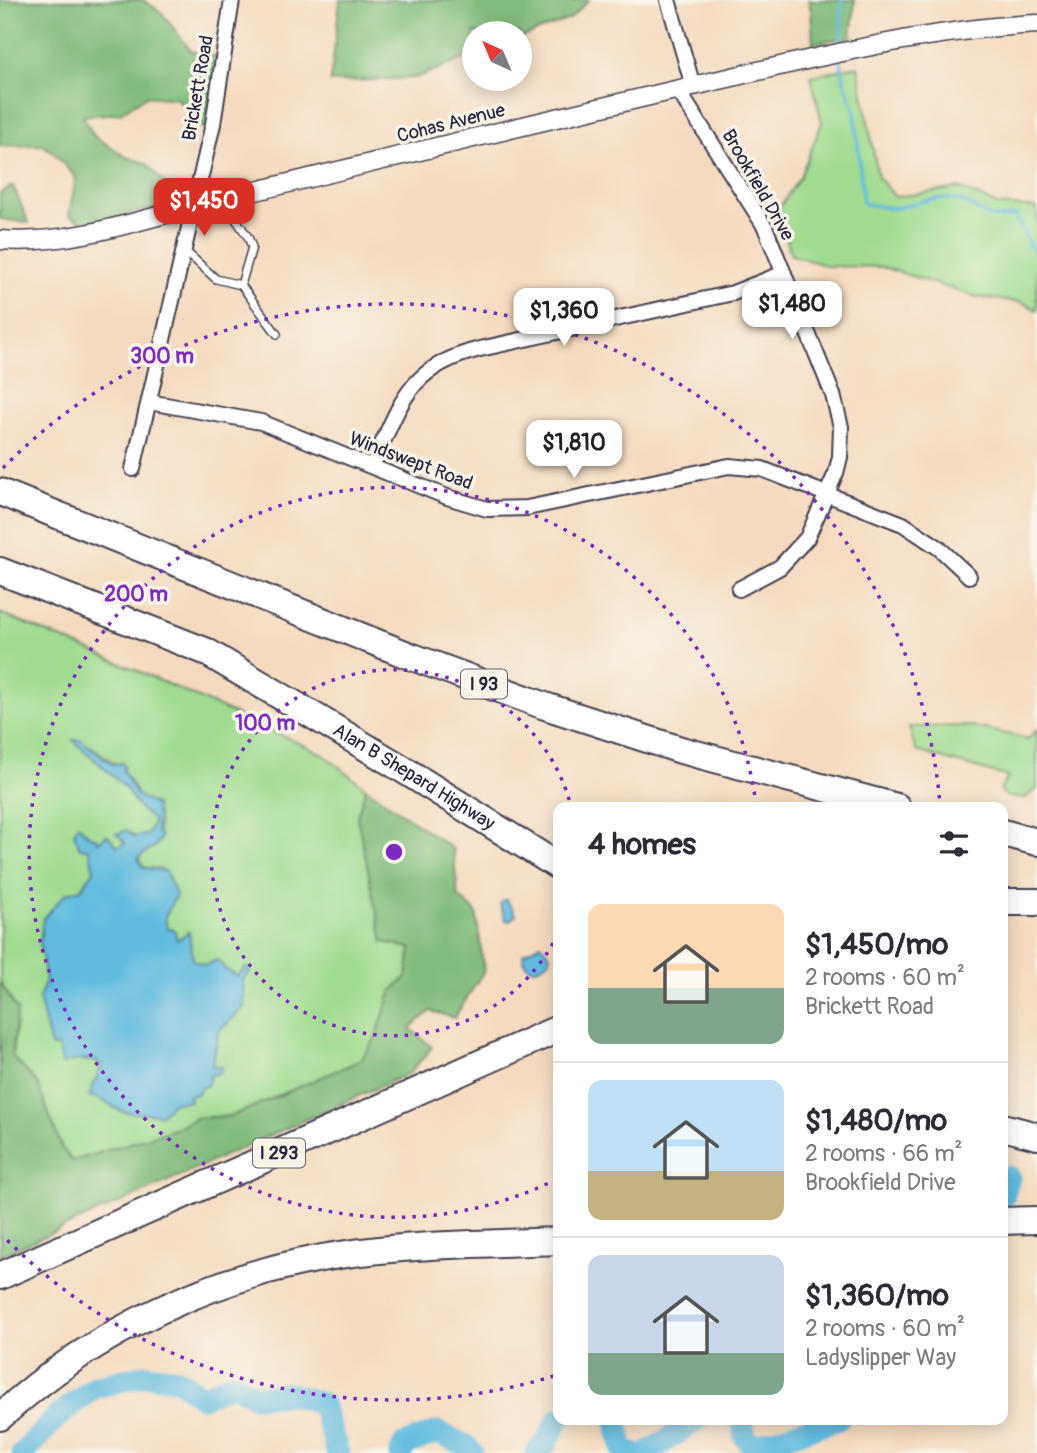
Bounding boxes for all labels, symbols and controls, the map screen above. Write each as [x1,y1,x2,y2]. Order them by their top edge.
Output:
north arrow [462,21,532,91]
map controls [462,21,532,91]
street label: Brickett Road [177,33,219,143]
street label: Cohas Avenue [394,98,508,148]
street label: Brookfield Drive [716,125,800,245]
pin: $1,450 [147,178,261,238]
text: $1,450 [170,186,238,215]
pin: $1,480 [735,282,849,341]
pin: $1,360 [507,288,621,348]
text: $1,480 [758,289,826,318]
text: $1,360 [529,296,599,325]
text: 300 m [130,343,194,370]
pin: $1,810 [517,420,631,480]
street label: Windswept Road [346,426,476,496]
text: $1,810 [542,428,606,457]
text: 200 m [104,581,168,608]
road number: I 93 [461,670,507,698]
text: 100 m [235,710,295,737]
street label: Alan B Shepard Highway [329,718,499,836]
icon: filters [935,825,973,863]
text: 4 homes [588,826,696,863]
centre of rings [382,840,406,864]
text: $1,450/mo [805,926,948,963]
icon: home [644,932,728,1016]
text: 2 rooms · 60 m² [805,963,965,992]
text: Brickett Road [805,992,934,1021]
text: $1,480/mo [805,1102,947,1139]
icon: home [644,1108,728,1192]
road number: I 293 [253,1138,305,1168]
text: 2 rooms · 66 m² [805,1139,962,1168]
text: Brookfield Drive [805,1168,956,1197]
text: $1,360/mo [805,1277,949,1314]
icon: home [644,1283,728,1367]
text: 2 rooms · 60 m² [805,1314,965,1343]
text: Ladyslipper Way [805,1343,956,1372]

